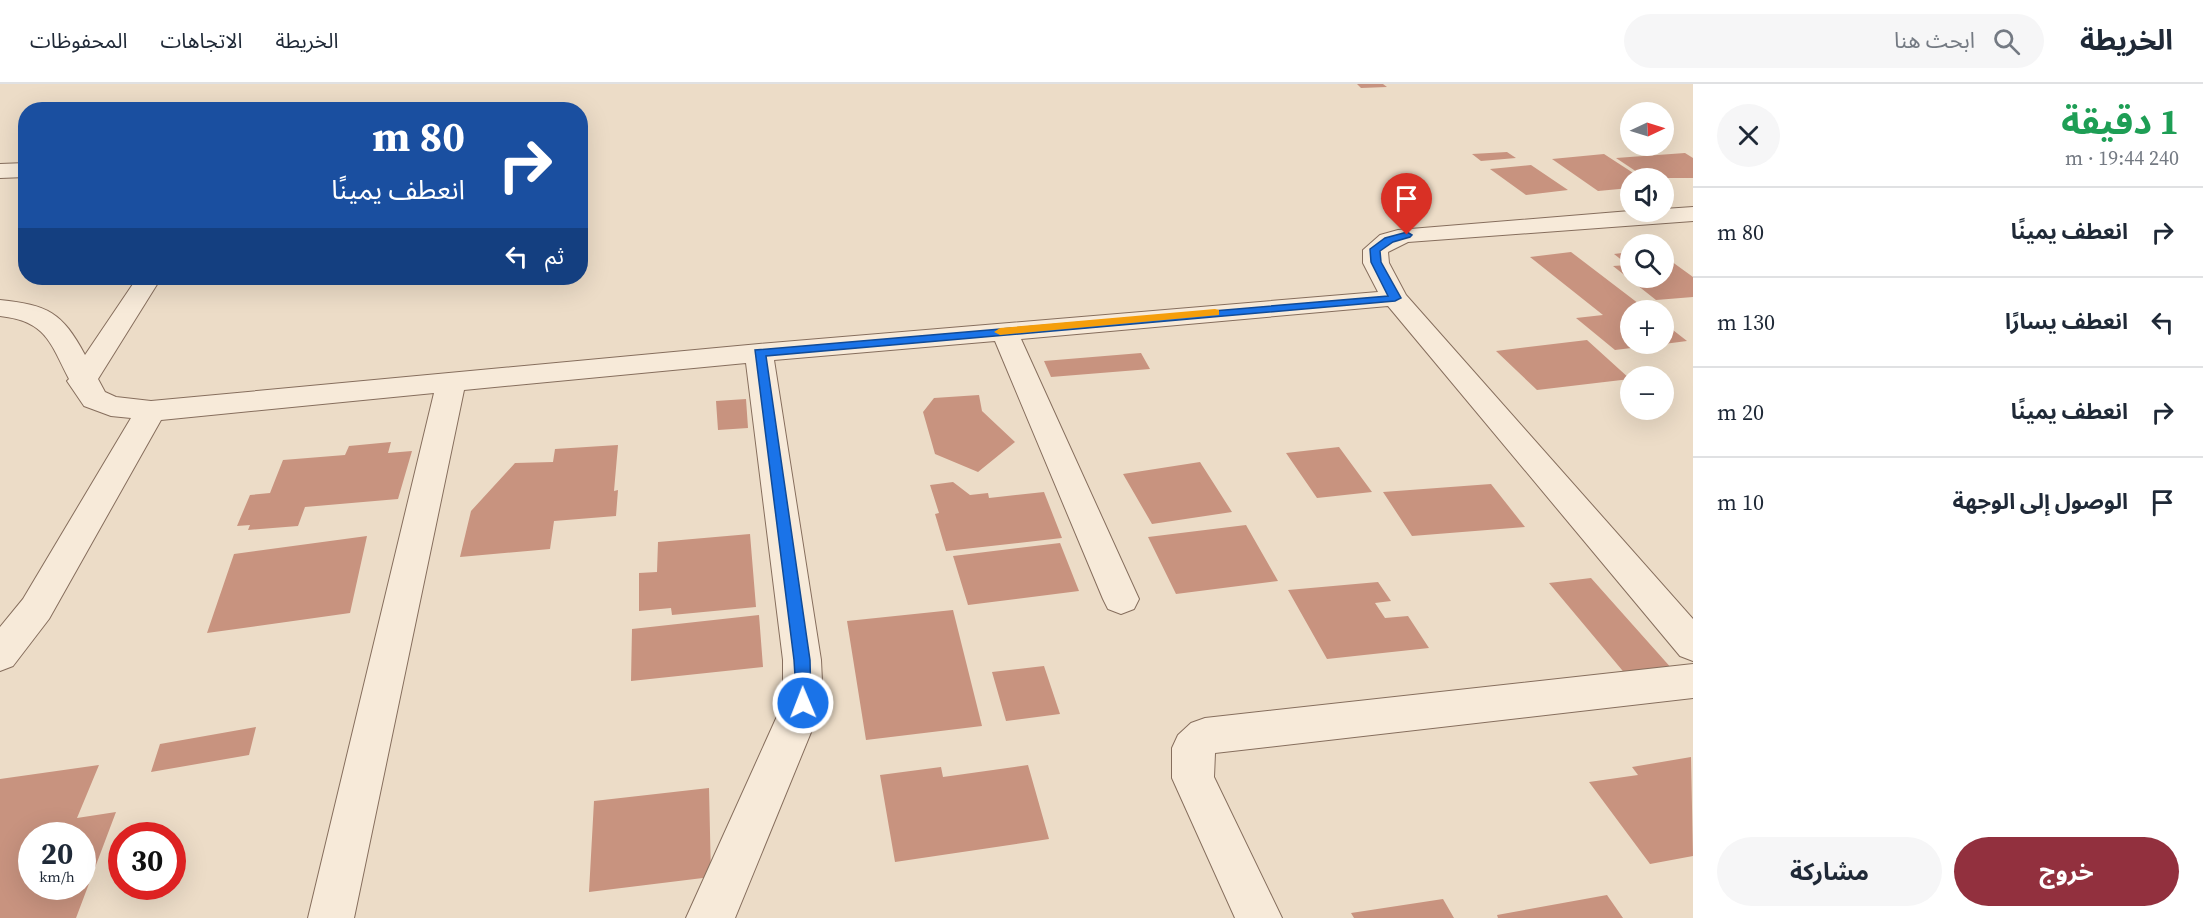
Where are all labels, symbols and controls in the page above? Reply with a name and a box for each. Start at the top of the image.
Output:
search box [1624,14,2044,68]
text: الخريطة [2080,21,2173,59]
text: ابحث هنا [1894,25,1975,55]
icon: search [1990,25,2023,58]
text: المحفوظات [30,26,127,55]
text: الاتجاهات [160,26,242,55]
text: الخريطة [275,26,338,55]
text: 1 دقيقة [2061,97,2179,146]
north arrow [1620,102,1674,156]
map controls [1620,102,1674,420]
button: close [1717,104,1780,167]
text: 80 m [372,107,465,165]
icon: right [486,126,564,204]
text: 240 m · 19:44 [2065,144,2179,172]
button: sound [1620,168,1674,222]
text: انعطف يمينًا [331,171,465,208]
pin [1381,173,1432,235]
icon: arrive [1390,182,1423,215]
text: انعطف يمينًا [2011,216,2128,246]
icon: right [2146,216,2179,249]
text: 80 m [1717,217,1764,247]
button: search [1620,234,1674,288]
icon: left [500,240,533,273]
text: ثم [545,241,564,271]
button: + [1620,300,1674,354]
text: انعطف يسارًا [2005,306,2128,336]
icon: left [2146,306,2179,339]
text: 130 m [1717,307,1775,337]
button: − [1620,366,1674,420]
text: انعطف يمينًا [2011,396,2128,426]
icon: right [2146,396,2179,429]
text: 20 m [1717,397,1764,427]
text: الوصول إلى الوجهة [1952,486,2128,516]
icon: arrive [2146,486,2179,519]
text: 10 m [1717,487,1764,517]
position arrow [771,671,835,735]
speed limit sign: 30 [108,822,186,900]
text: 20 [41,833,73,874]
button: مشاركة [1717,837,1942,906]
button: خروج [1954,837,2179,906]
text: km/h [39,866,75,887]

